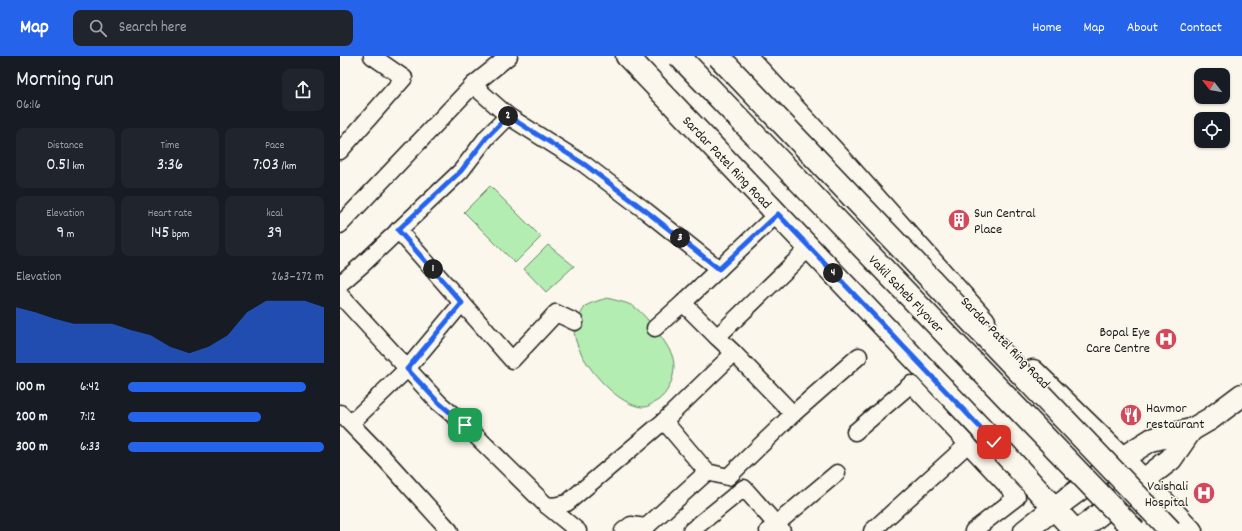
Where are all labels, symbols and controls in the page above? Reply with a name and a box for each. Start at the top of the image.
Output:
search box [73,10,353,46]
text: Map [20,15,49,42]
icon: search [87,17,109,39]
text: Search here [119,17,187,39]
text: Home [1032,18,1061,38]
text: Map [1083,18,1105,38]
text: About [1127,18,1158,38]
text: Contact [1180,18,1222,38]
text: Morning run [16,65,114,96]
north arrow [1194,68,1230,104]
map controls [1194,68,1230,148]
button: share [282,69,324,111]
text: 06:16 [16,96,41,115]
pin: 2 [498,106,518,126]
text: 2 [506,108,510,124]
street label: Sardar Patel Ring Road [677,112,775,214]
button: locate [1194,112,1230,148]
text: Distance [47,138,83,154]
text: Time [161,138,179,154]
text: Pace [265,138,284,154]
text: 0.51 [46,154,70,178]
text: 3:36 [157,154,183,178]
text: 7:03 [253,154,279,178]
text: km [70,159,84,175]
text: /km [279,159,297,175]
place label: Sun Central Place [974,204,1036,240]
text: Elevation [46,206,84,222]
text: Heart rate [148,206,192,222]
text: kcal [266,206,283,222]
building icon: Sun Central Place [946,207,972,233]
text: 9 [56,222,64,246]
text: 145 [151,222,169,246]
text: 39 [267,222,282,246]
text: m [64,227,74,243]
text: bpm [169,227,189,243]
pin: 3 [670,228,690,248]
text: 3 [678,230,682,246]
street label: Vakil Saheb Flyover [863,251,948,339]
pin: 1 [423,259,443,279]
text: 1 [432,261,434,277]
pin: 4 [823,263,843,283]
text: 4 [831,265,835,281]
text: Elevation [16,268,61,287]
text: 263–272 m [271,268,324,287]
street label: Sardar Patel Ring Road [955,293,1054,394]
place label: Bopal Eye Care Centre [1086,323,1150,359]
hospital icon: Bopal Eye Care Centre [1153,326,1179,352]
text: 100 m [16,378,45,397]
text: 6:42 [80,378,100,397]
place label: Havmor restaurant [1146,399,1204,435]
restaurant icon: Havmor restaurant [1118,402,1144,428]
text: 200 m [16,408,48,427]
text: 7:12 [80,408,96,427]
pin [448,408,482,442]
icon: arrive [454,414,476,436]
pin [977,425,1011,459]
icon: check [983,431,1005,453]
text: 300 m [16,438,48,457]
text: 6:33 [80,438,100,457]
place label: Vaishali Hospital [1145,477,1189,513]
hospital icon: Vaishali Hospital [1191,480,1217,506]

